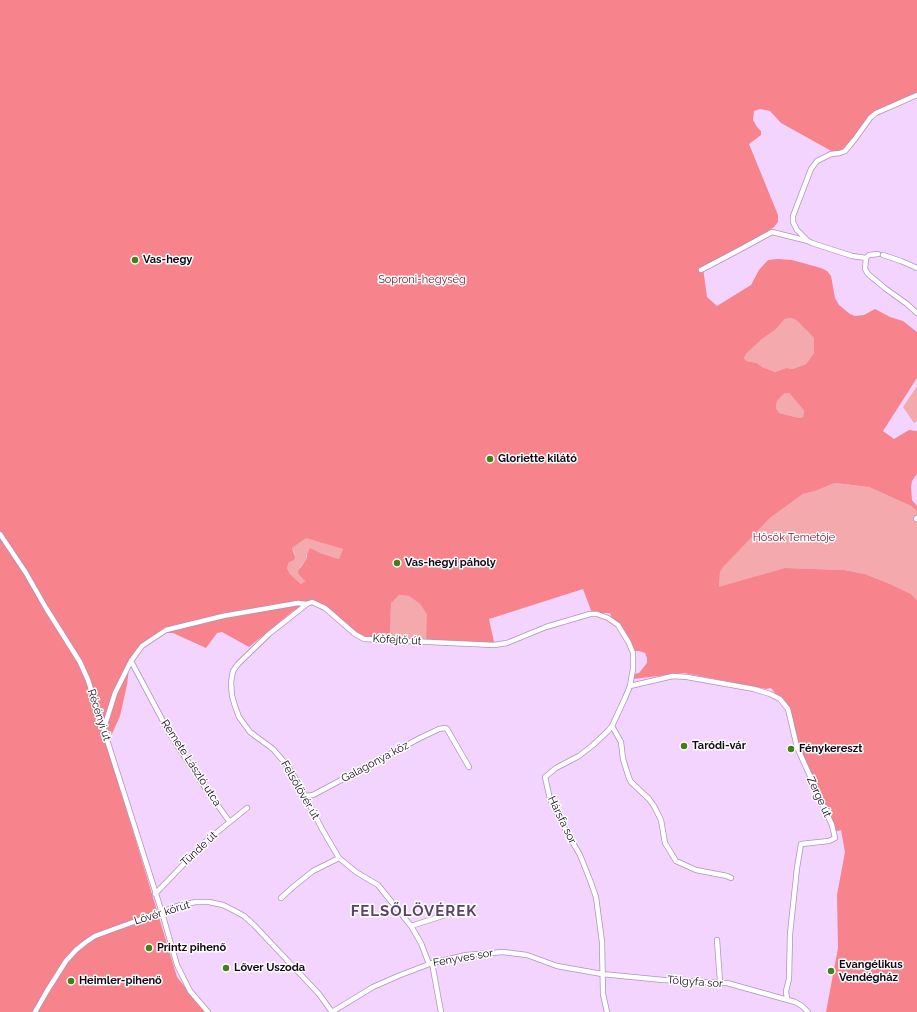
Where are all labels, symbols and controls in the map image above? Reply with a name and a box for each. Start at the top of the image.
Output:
place label: Vas-hegy [143,253,192,267]
marker: Vas-hegy [130,255,140,265]
park label: Soproni-hegység [378,273,466,287]
place label: Gloriette kilátó [498,452,577,466]
marker: Gloriette kilátó [485,454,495,464]
park label: Hősök Temetője [753,531,835,545]
place label: Vas-hegyi páholy [405,556,496,570]
marker: Vas-hegyi páholy [392,558,402,568]
street label: Kőfejtő út [372,632,422,648]
street label: Récényi út [84,687,114,743]
street label: Remete László utca [158,717,224,809]
street label: Galagonya köz [339,739,411,785]
place label: Taródi-vár [692,739,746,753]
marker: Taródi-vár [679,741,689,751]
place label: Fénykereszt [799,742,862,756]
marker: Fénykereszt [786,744,796,754]
street label: Felsőlövér út [278,758,322,822]
street label: Zerge út [804,775,834,819]
street label: Hársfa sor [545,794,579,846]
street label: Tünde út [178,829,220,869]
street label: Lővér körút [133,898,191,928]
district label: FELSŐLÖVÉREK [351,902,477,920]
place label: Printz pihenő [157,941,226,955]
marker: Printz pihenő [144,943,154,953]
street label: Fenyves sor [432,946,494,970]
place label: Evangélikus Vendégház [839,958,903,984]
place label: Lőver Uszoda [234,961,305,975]
marker: Lőver Uszoda [221,963,231,973]
marker: Evangélikus Vendégház [826,966,836,976]
street label: Tölgyfa sor [667,973,723,991]
place label: Heimler-pihenő [79,974,162,988]
marker: Heimler-pihenő [66,976,76,986]

